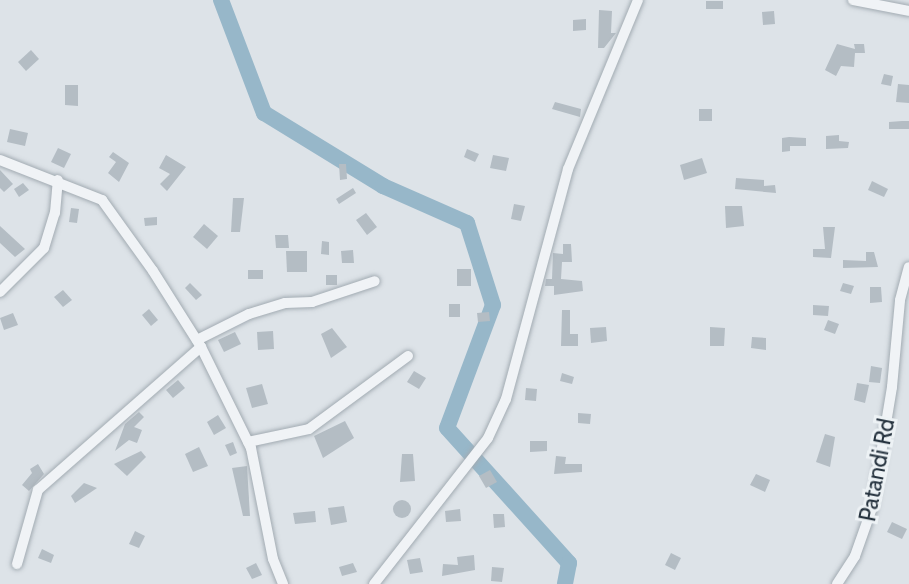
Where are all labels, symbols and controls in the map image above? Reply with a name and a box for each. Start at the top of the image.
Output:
street label: Patandi Rd [854,416,900,524]

